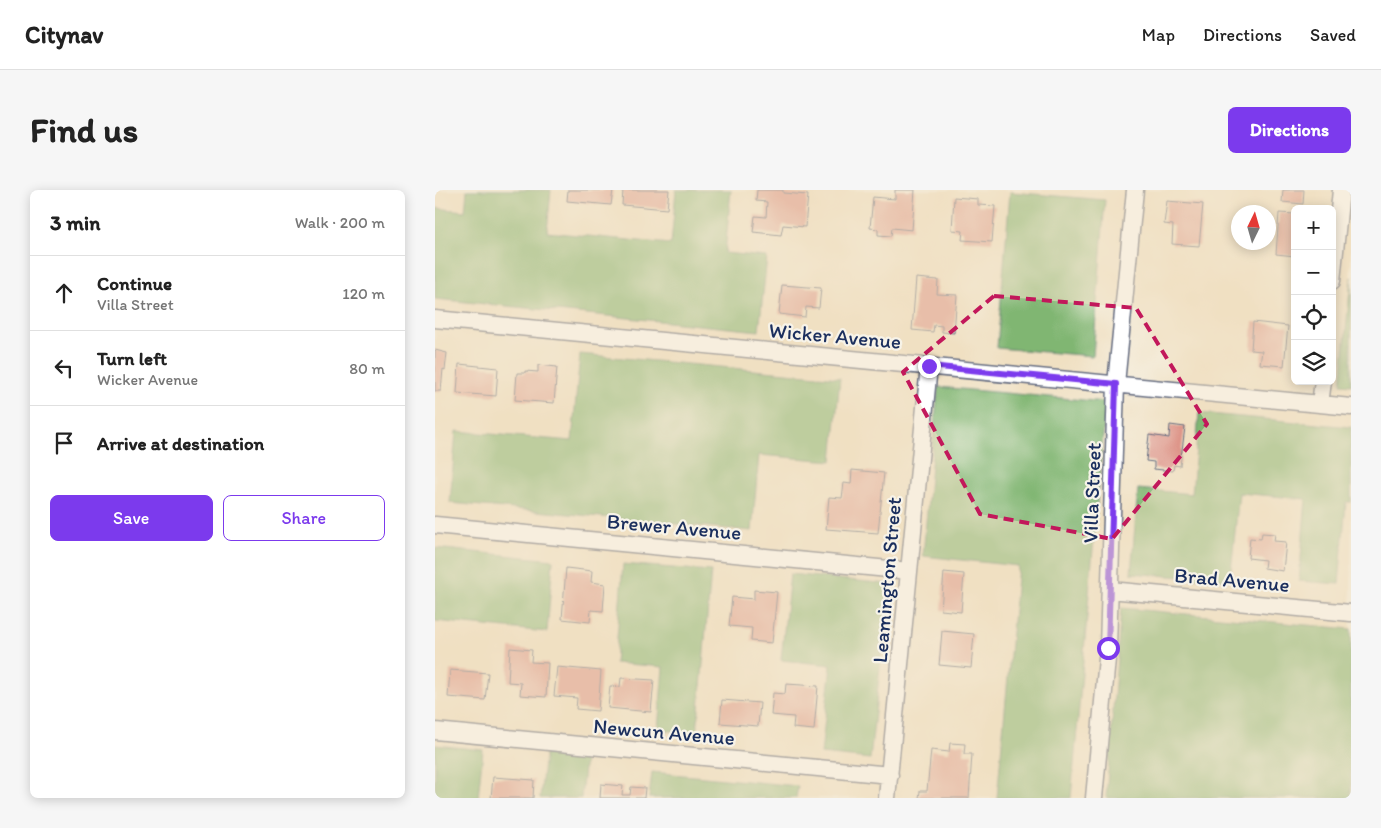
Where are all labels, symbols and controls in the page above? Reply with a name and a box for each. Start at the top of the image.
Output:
text: Citynav [25,20,103,49]
text: Map [1142,24,1175,46]
text: Directions [1203,24,1282,46]
text: Saved [1310,24,1356,46]
button: Directions [1228,107,1351,153]
text: Find us [30,109,138,151]
north arrow [1231,205,1276,250]
map controls [1291,205,1336,385]
button: + [1291,205,1336,250]
text: 3 min [50,210,100,235]
text: Walk · 200 m [295,213,385,232]
button: − [1291,250,1336,295]
text: Continue [97,272,172,295]
icon: ahead [50,279,78,307]
text: 120 m [342,284,385,303]
text: Villa Street [97,295,174,314]
button: locate [1291,295,1336,340]
street label: Wicker Avenue [768,317,902,354]
button: layers [1291,340,1336,385]
text: Turn left [97,347,167,370]
icon: left [50,354,78,382]
route end [918,355,941,378]
text: 80 m [349,359,385,378]
text: Wicker Avenue [97,370,198,389]
icon: arrive [50,429,78,457]
text: Arrive at destination [97,432,264,455]
street label: Villa Street [1077,442,1106,544]
button: Save [50,495,213,541]
button: Share [223,495,385,541]
street label: Leamington Street [867,496,906,664]
street label: Brewer Avenue [606,508,742,545]
street label: Brad Avenue [1173,562,1291,597]
route start [1097,637,1120,660]
street label: Newcun Avenue [592,713,736,750]

